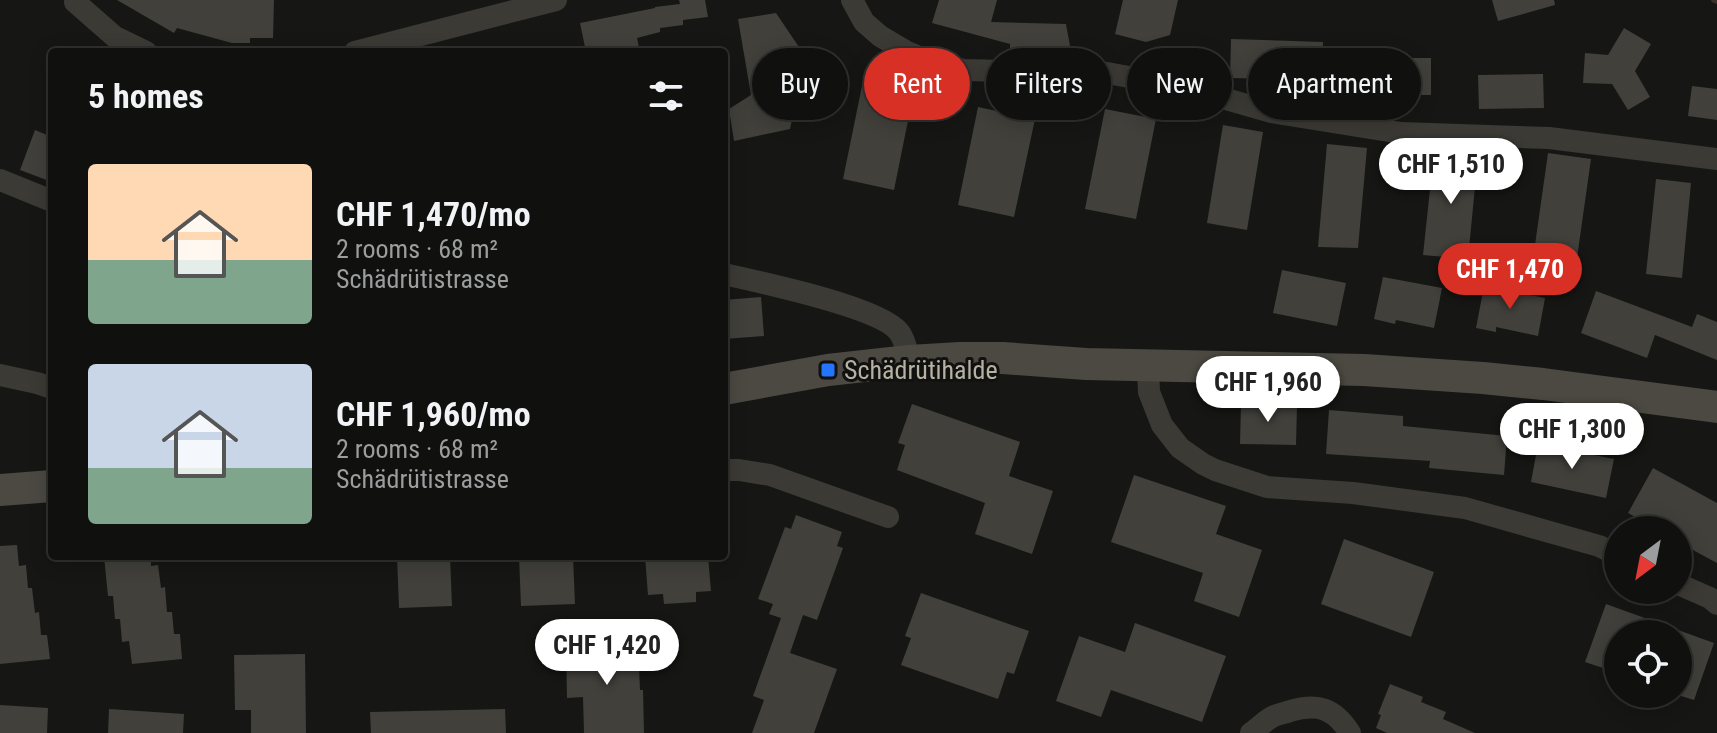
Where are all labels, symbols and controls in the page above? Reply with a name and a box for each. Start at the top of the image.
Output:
chip: Buy [752,48,848,120]
chip: Rent [864,48,970,120]
chip: Filters [986,48,1111,120]
chip: New [1127,48,1232,120]
chip: Apartment [1248,48,1421,120]
icon: filters [644,74,688,118]
text: 5 homes [88,76,204,116]
pin: CHF 1,510 [1359,138,1543,206]
text: CHF 1,510 [1397,149,1505,179]
text: CHF 1,470/mo [336,194,531,234]
icon: home [152,196,248,292]
text: 2 rooms · 68 m² [336,234,498,264]
pin: CHF 1,470 [1418,243,1602,311]
text: CHF 1,470 [1456,254,1564,284]
text: Schädrütistrasse [336,264,509,294]
place label: Schädrütihalde [844,355,998,385]
pin: CHF 1,960 [1176,356,1360,424]
marker: Schädrütihalde [819,361,837,379]
text: CHF 1,960 [1214,367,1322,397]
text: CHF 1,960/mo [336,394,531,434]
icon: home [152,396,248,492]
pin: CHF 1,300 [1480,403,1664,471]
text: CHF 1,300 [1518,414,1626,444]
text: 2 rooms · 68 m² [336,434,498,464]
text: Schädrütistrasse [336,464,509,494]
north arrow [1604,516,1692,604]
map controls [1604,516,1692,708]
pin: CHF 1,420 [515,619,699,687]
button: locate [1604,620,1692,708]
text: CHF 1,420 [553,630,661,660]

